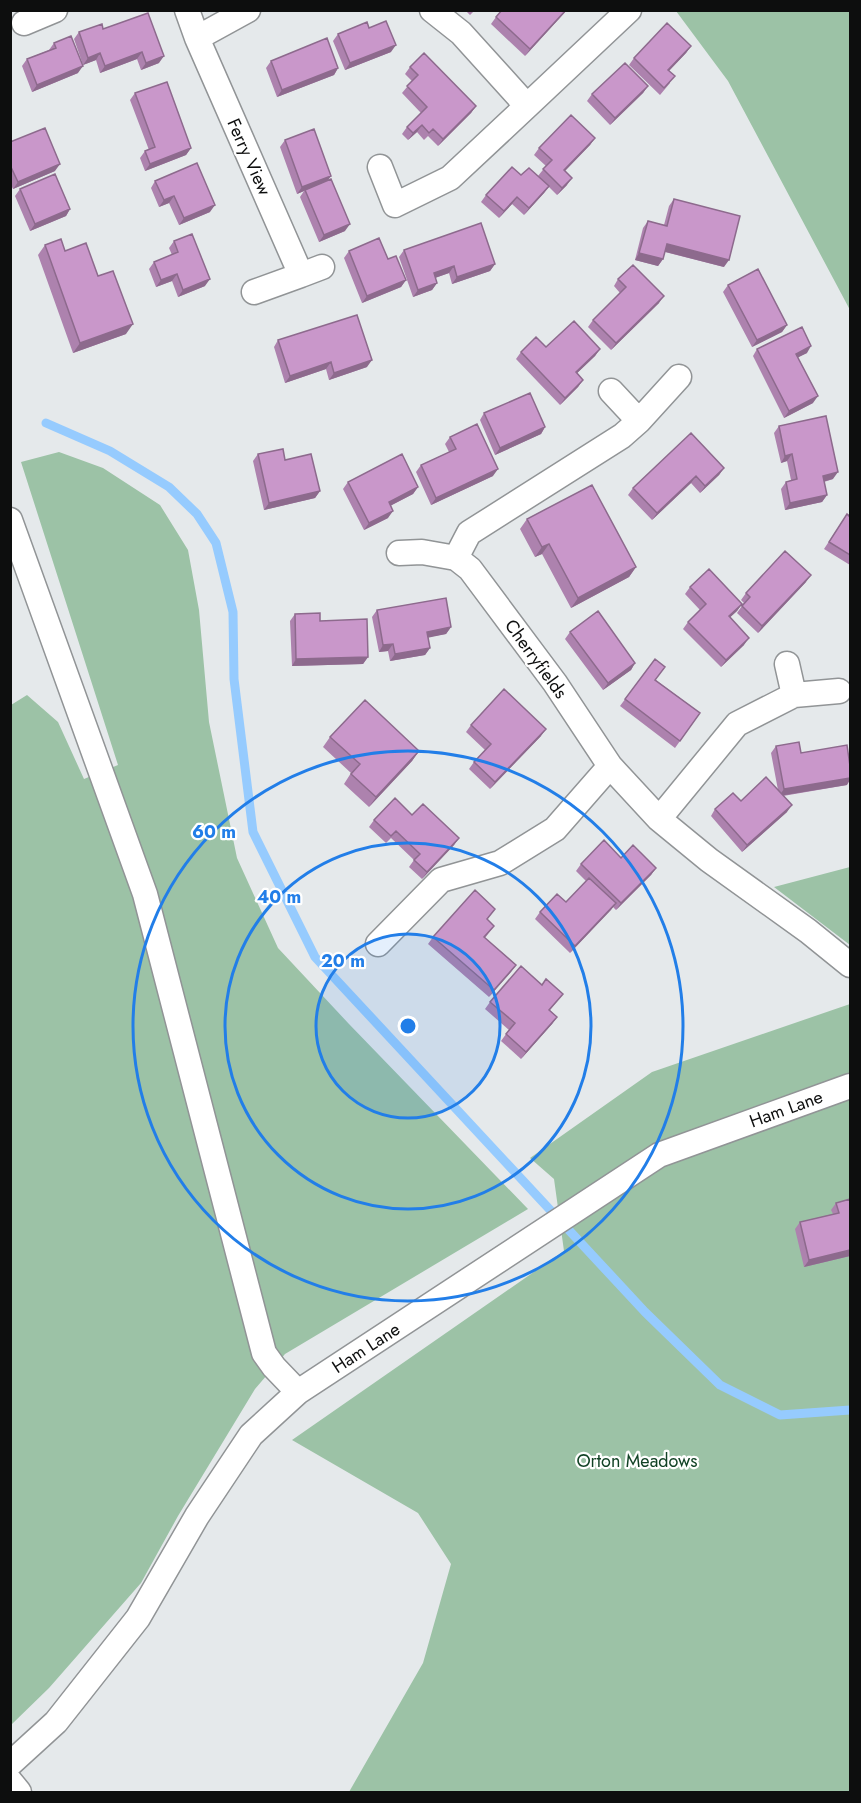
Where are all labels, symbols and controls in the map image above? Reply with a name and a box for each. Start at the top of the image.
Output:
street label: Ferry View [220,114,278,200]
street label: Cherryfields [498,614,574,704]
text: 60 m [192,819,236,845]
text: 40 m [257,884,301,910]
text: 20 m [321,948,365,974]
centre of rings [398,1016,418,1036]
street label: Ham Lane [746,1084,826,1134]
street label: Ham Lane [327,1316,405,1380]
park label: Orton Meadows [576,1448,698,1474]

